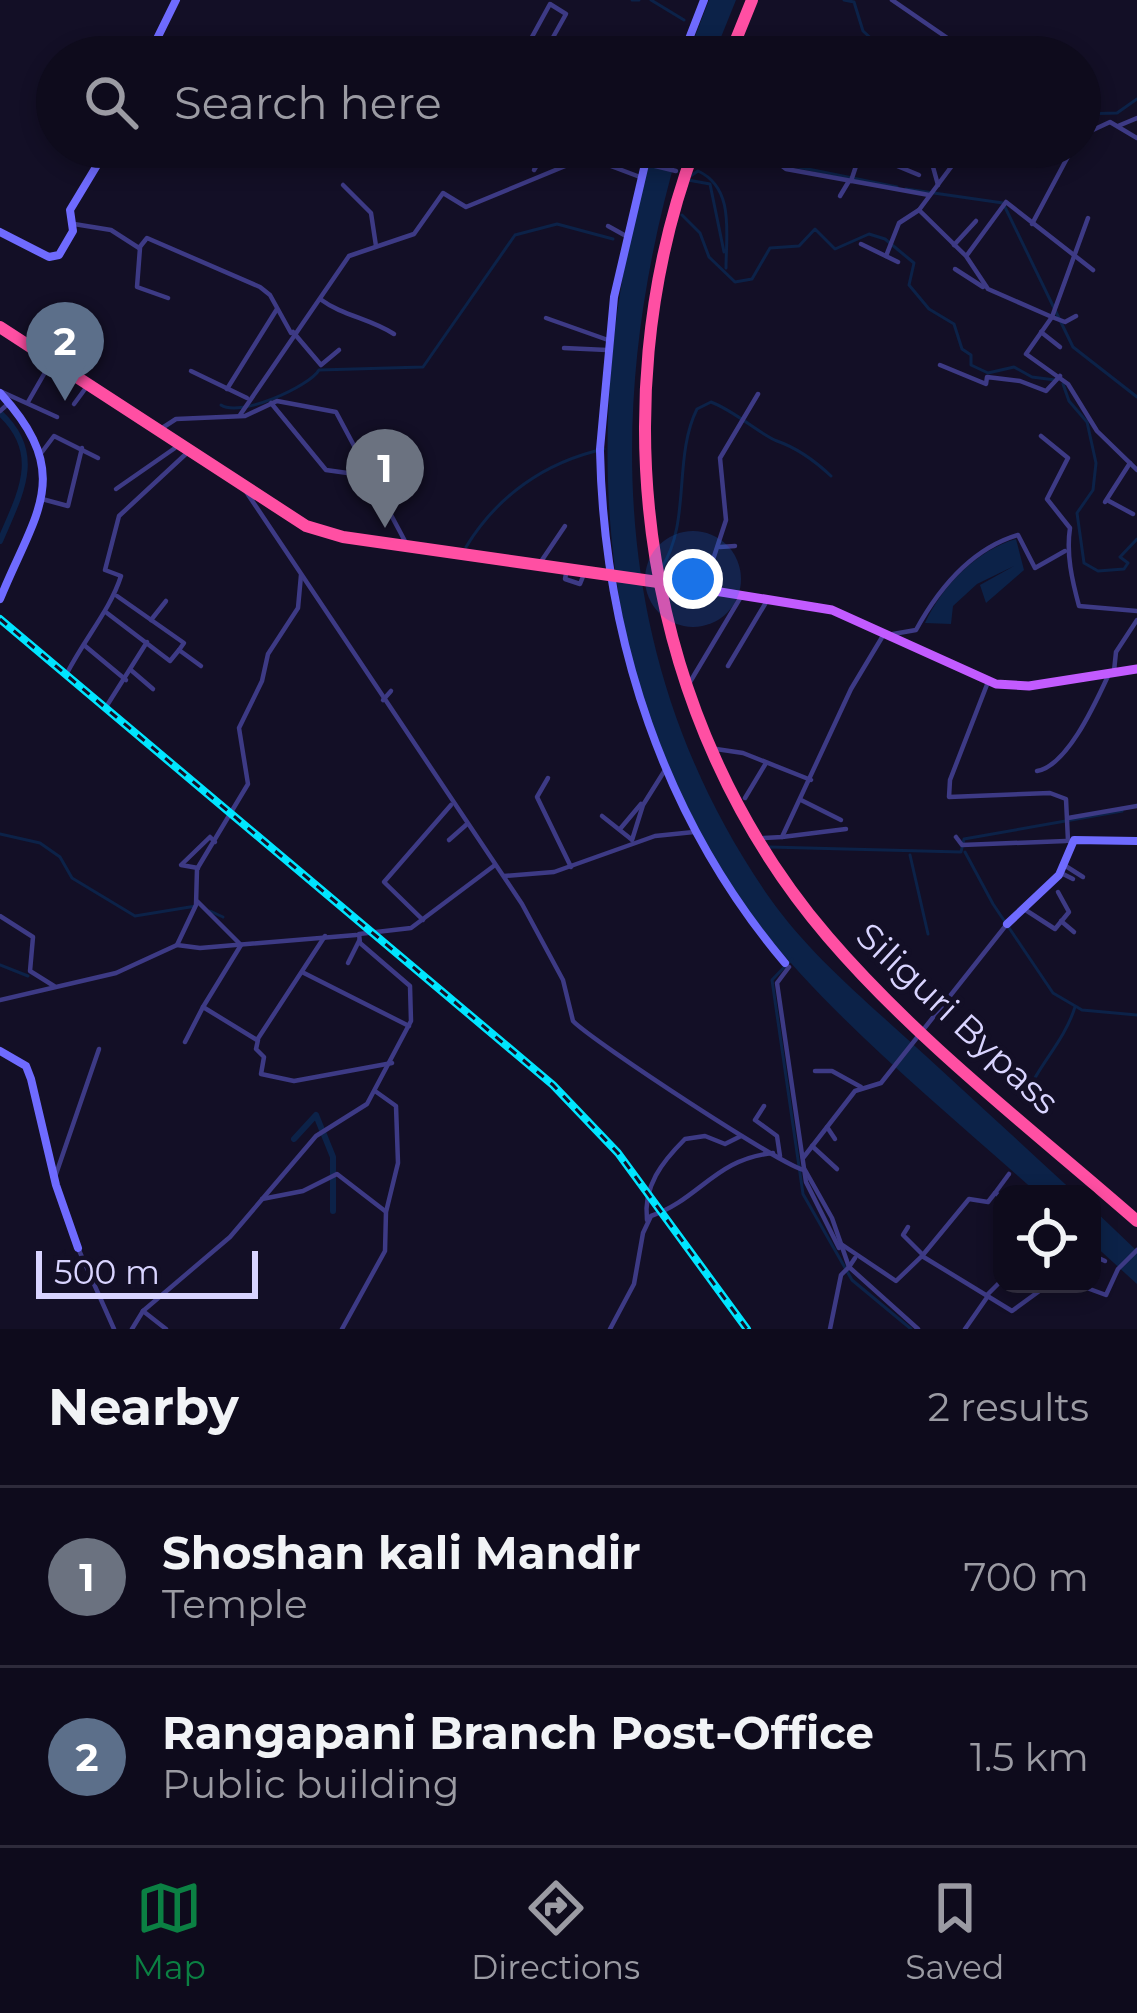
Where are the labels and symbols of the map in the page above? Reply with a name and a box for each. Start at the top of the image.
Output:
pin: 2 [26,302,104,401]
pin: 1 [346,429,424,528]
your location [663,549,723,609]
street label: Siliguri Bypass [848,913,1068,1123]
scale bar [36,1245,258,1298]

